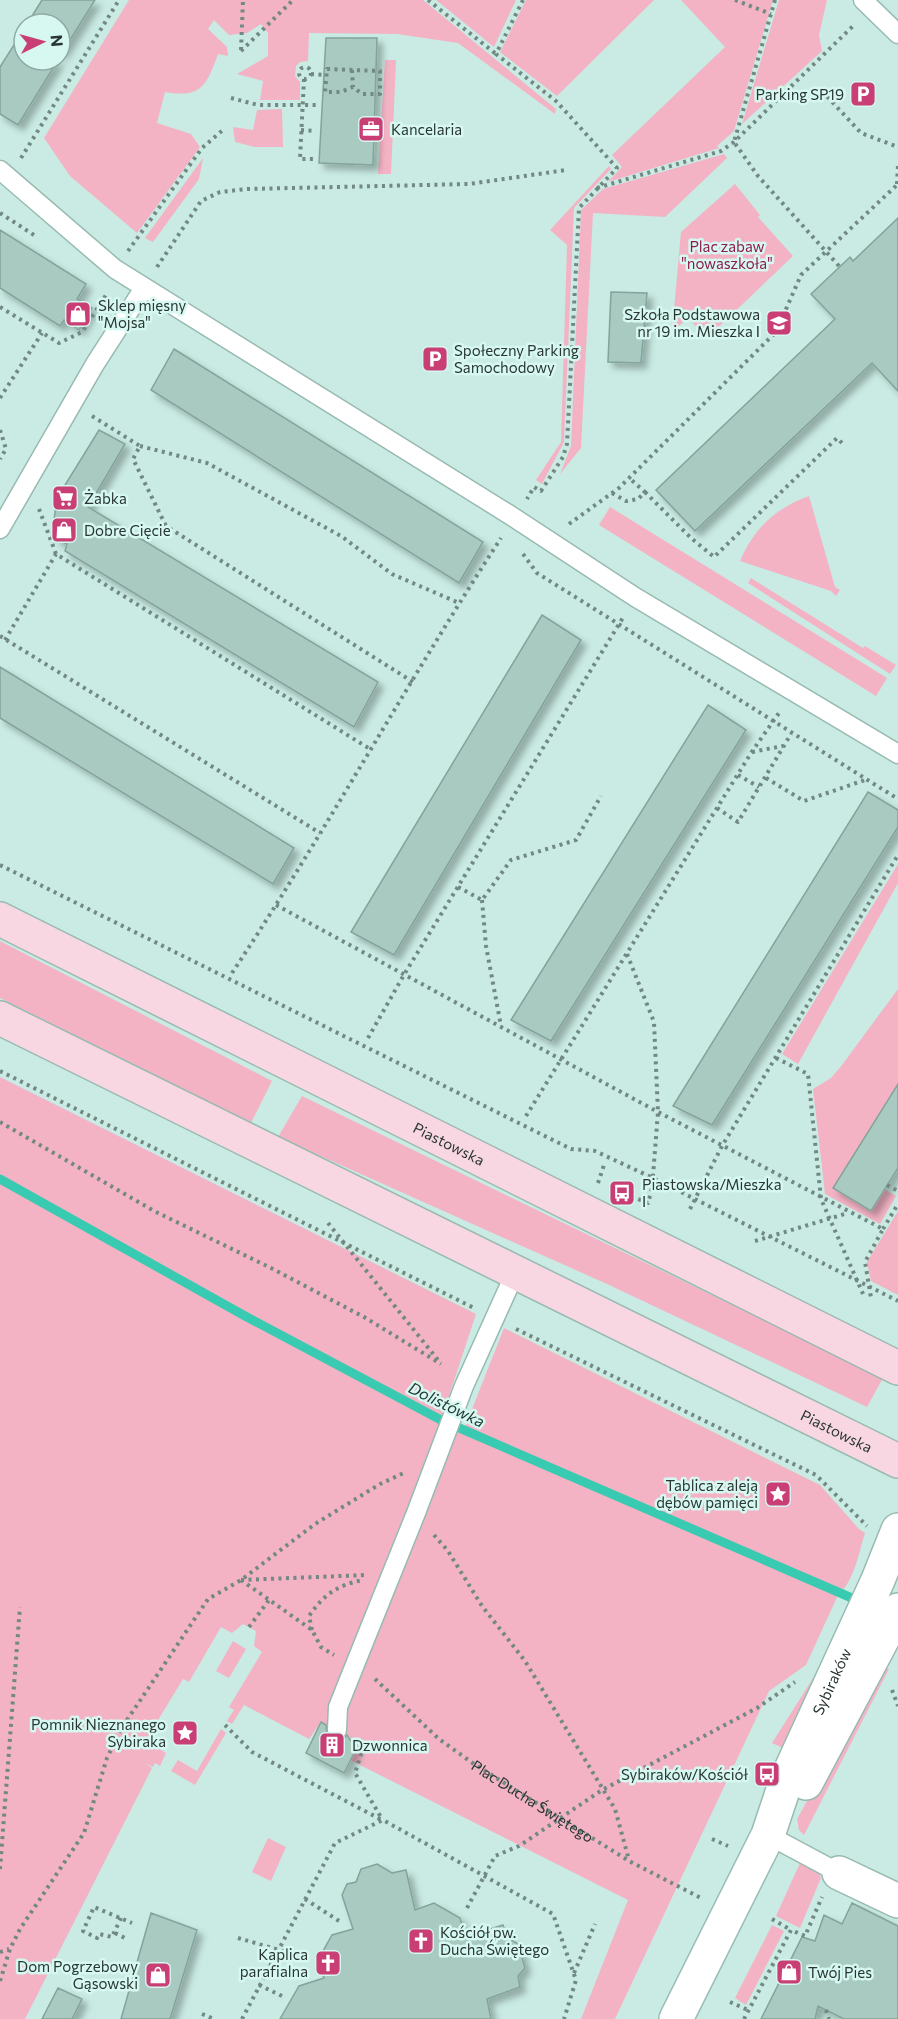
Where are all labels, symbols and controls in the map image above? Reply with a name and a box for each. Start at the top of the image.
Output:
north arrow [12,12,72,72]
text: N [47,34,67,47]
parking icon: Parking SP19 [848,79,878,109]
place label: Parking SP19 [755,85,844,103]
office icon: Kancelaria [356,114,386,144]
place label: Kancelaria [391,120,462,138]
park label: Plac zabaw "nowaszkoła" [681,237,773,272]
place label: Sklep mięsny "Mojsa" [98,296,186,331]
shop icon: Sklep mięsny "Mojsa" [63,299,93,329]
place label: Szkoła Podstawowa nr 19 im. Mieszka I [624,305,760,340]
school or university icon: Szkoła Podstawowa nr 19 im. Mieszka I [764,308,794,338]
place label: Społeczny Parking Samochodowy [454,341,579,376]
parking icon: Społeczny Parking Samochodowy [420,344,450,374]
supermarket icon: Żabka [50,483,80,513]
place label: Żabka [84,489,127,507]
shop icon: Dobre Cięcie [49,515,79,545]
place label: Dobre Cięcie [84,521,171,539]
street label: Piastowska [410,1118,488,1169]
place label: Piastowska/Mieszka I [642,1175,782,1210]
bus stop icon: Piastowska/Mieszka I [607,1178,637,1208]
water label: Dolistówka [406,1377,488,1431]
street label: Piastowska [798,1406,875,1456]
place label: Tablica z aleją dębów pamięci [656,1476,758,1511]
place icon: Tablica z aleją dębów pamięci [763,1479,793,1509]
street label: Sybiraków [808,1645,854,1718]
place label: Pomnik Nieznanego Sybiraka [31,1715,166,1750]
place icon: Pomnik Nieznanego Sybiraka [170,1718,200,1748]
building icon: Dzwonnica [317,1730,347,1760]
place label: Dzwonnica [352,1736,428,1754]
street label: Plac Ducha Świętego [468,1756,597,1846]
bus stop icon: Sybiraków/Kościół [752,1759,782,1789]
place label: Sybiraków/Kościół [621,1765,748,1783]
place label: Kościół pw. Ducha Świętego [440,1923,549,1958]
church icon: Kościół pw. Ducha Świętego [406,1926,436,1956]
place label: Kaplica parafialna [240,1945,308,1980]
church icon: Kaplica parafialna [313,1948,343,1978]
place label: Dom Pogrzebowy Gąsowski [17,1957,138,1992]
shop icon: Twój Pies [774,1957,804,1987]
shop icon: Dom Pogrzebowy Gąsowski [143,1960,173,1990]
place label: Twój Pies [808,1963,872,1981]

